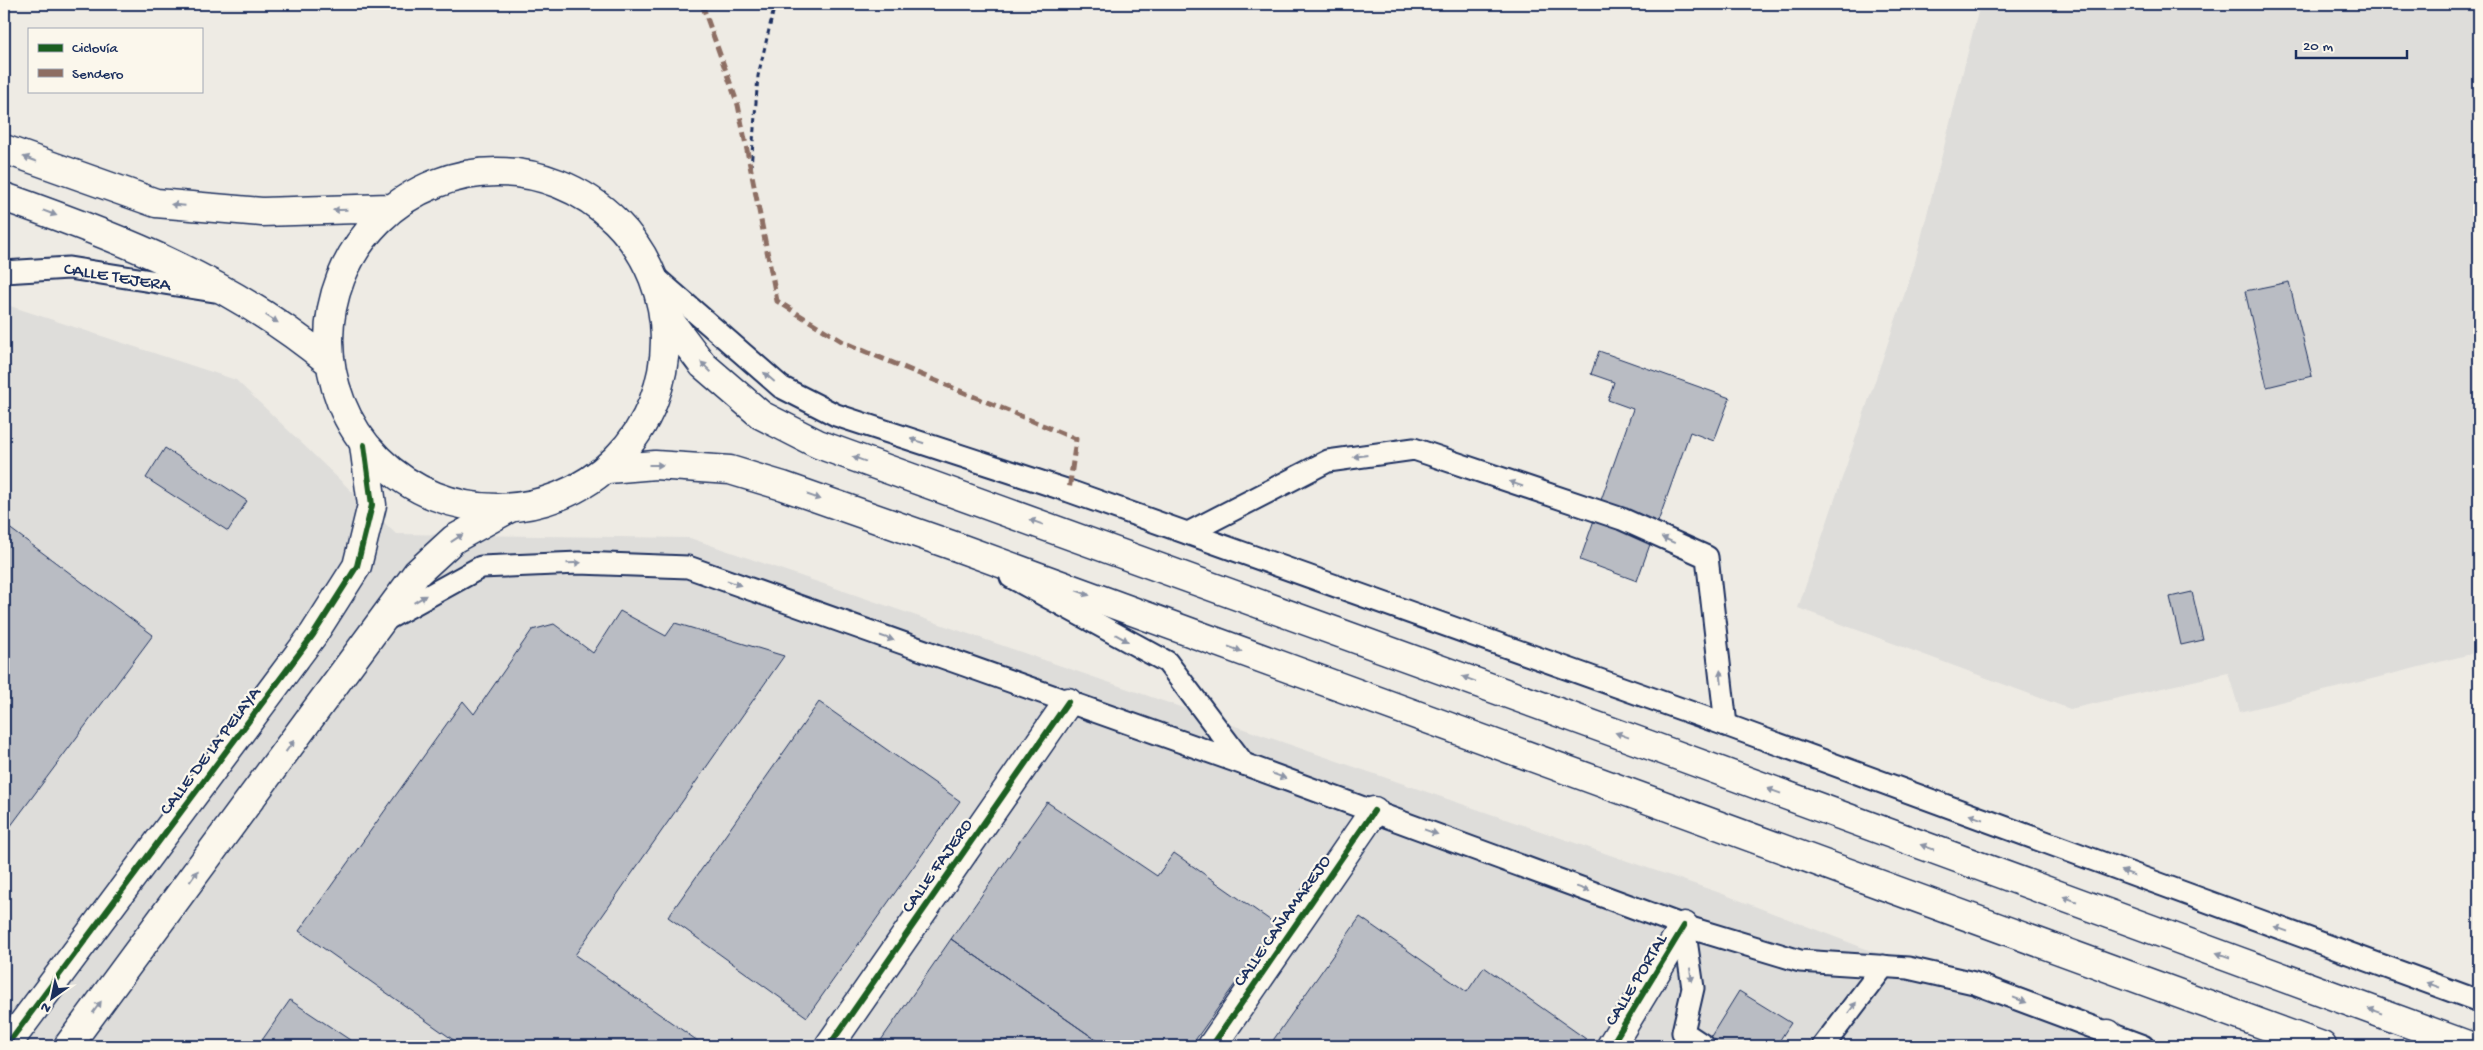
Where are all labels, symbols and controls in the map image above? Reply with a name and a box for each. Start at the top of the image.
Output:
legend [28,28,202,92]
scale bar [2296,28,2407,60]
text: 20 m [2303,38,2333,56]
text: Ciclovía [72,40,118,58]
text: Sendero [72,66,124,84]
one-way arrow [22,155,37,163]
one-way arrow [170,201,186,209]
one-way arrow [332,206,348,214]
one-way arrow [43,210,57,218]
street label: CALLE TEJERA [63,260,173,297]
one-way arrow [265,314,278,324]
one-way arrow [701,361,713,373]
one-way arrow [764,371,776,383]
one-way arrow [909,437,924,445]
one-way arrow [1352,453,1368,461]
one-way arrow [851,455,866,462]
one-way arrow [649,461,665,469]
one-way arrow [1509,480,1524,487]
one-way arrow [807,494,822,501]
one-way arrow [1028,518,1043,526]
one-way arrow [450,533,464,543]
one-way arrow [1661,536,1675,544]
one-way arrow [566,559,582,567]
one-way arrow [726,580,741,587]
one-way arrow [1075,590,1090,597]
one-way arrow [413,595,426,604]
one-way arrow [880,634,895,642]
one-way arrow [1115,634,1129,642]
one-way arrow [1228,645,1243,653]
one-way arrow [1717,668,1725,684]
one-way arrow [1461,675,1476,683]
street label: CALLE DE LA PELAYA [156,682,267,820]
one-way arrow [1614,731,1629,738]
one-way arrow [285,740,296,753]
one-way arrow [1271,773,1286,780]
one-way arrow [1767,786,1781,794]
one-way arrow [1968,813,1983,821]
street label: CALLE FAJERO [898,815,978,917]
one-way arrow [1424,828,1439,836]
one-way arrow [1919,843,1934,851]
street label: CALLE CAÑAMAREJO [1230,851,1336,991]
one-way arrow [189,869,199,883]
one-way arrow [2121,869,2136,876]
one-way arrow [1576,886,1591,893]
one-way arrow [2062,895,2077,903]
one-way arrow [2273,925,2288,933]
street label: CALLE PORTAL [1602,929,1673,1030]
one-way arrow [2215,951,2230,959]
one-way arrow [1688,967,1696,983]
north arrow [28,972,78,1022]
one-way arrow [2426,981,2441,988]
text: N [38,997,55,1016]
one-way arrow [2012,997,2027,1004]
one-way arrow [92,1001,103,1014]
one-way arrow [1847,1001,1857,1014]
one-way arrow [2367,1007,2382,1015]

